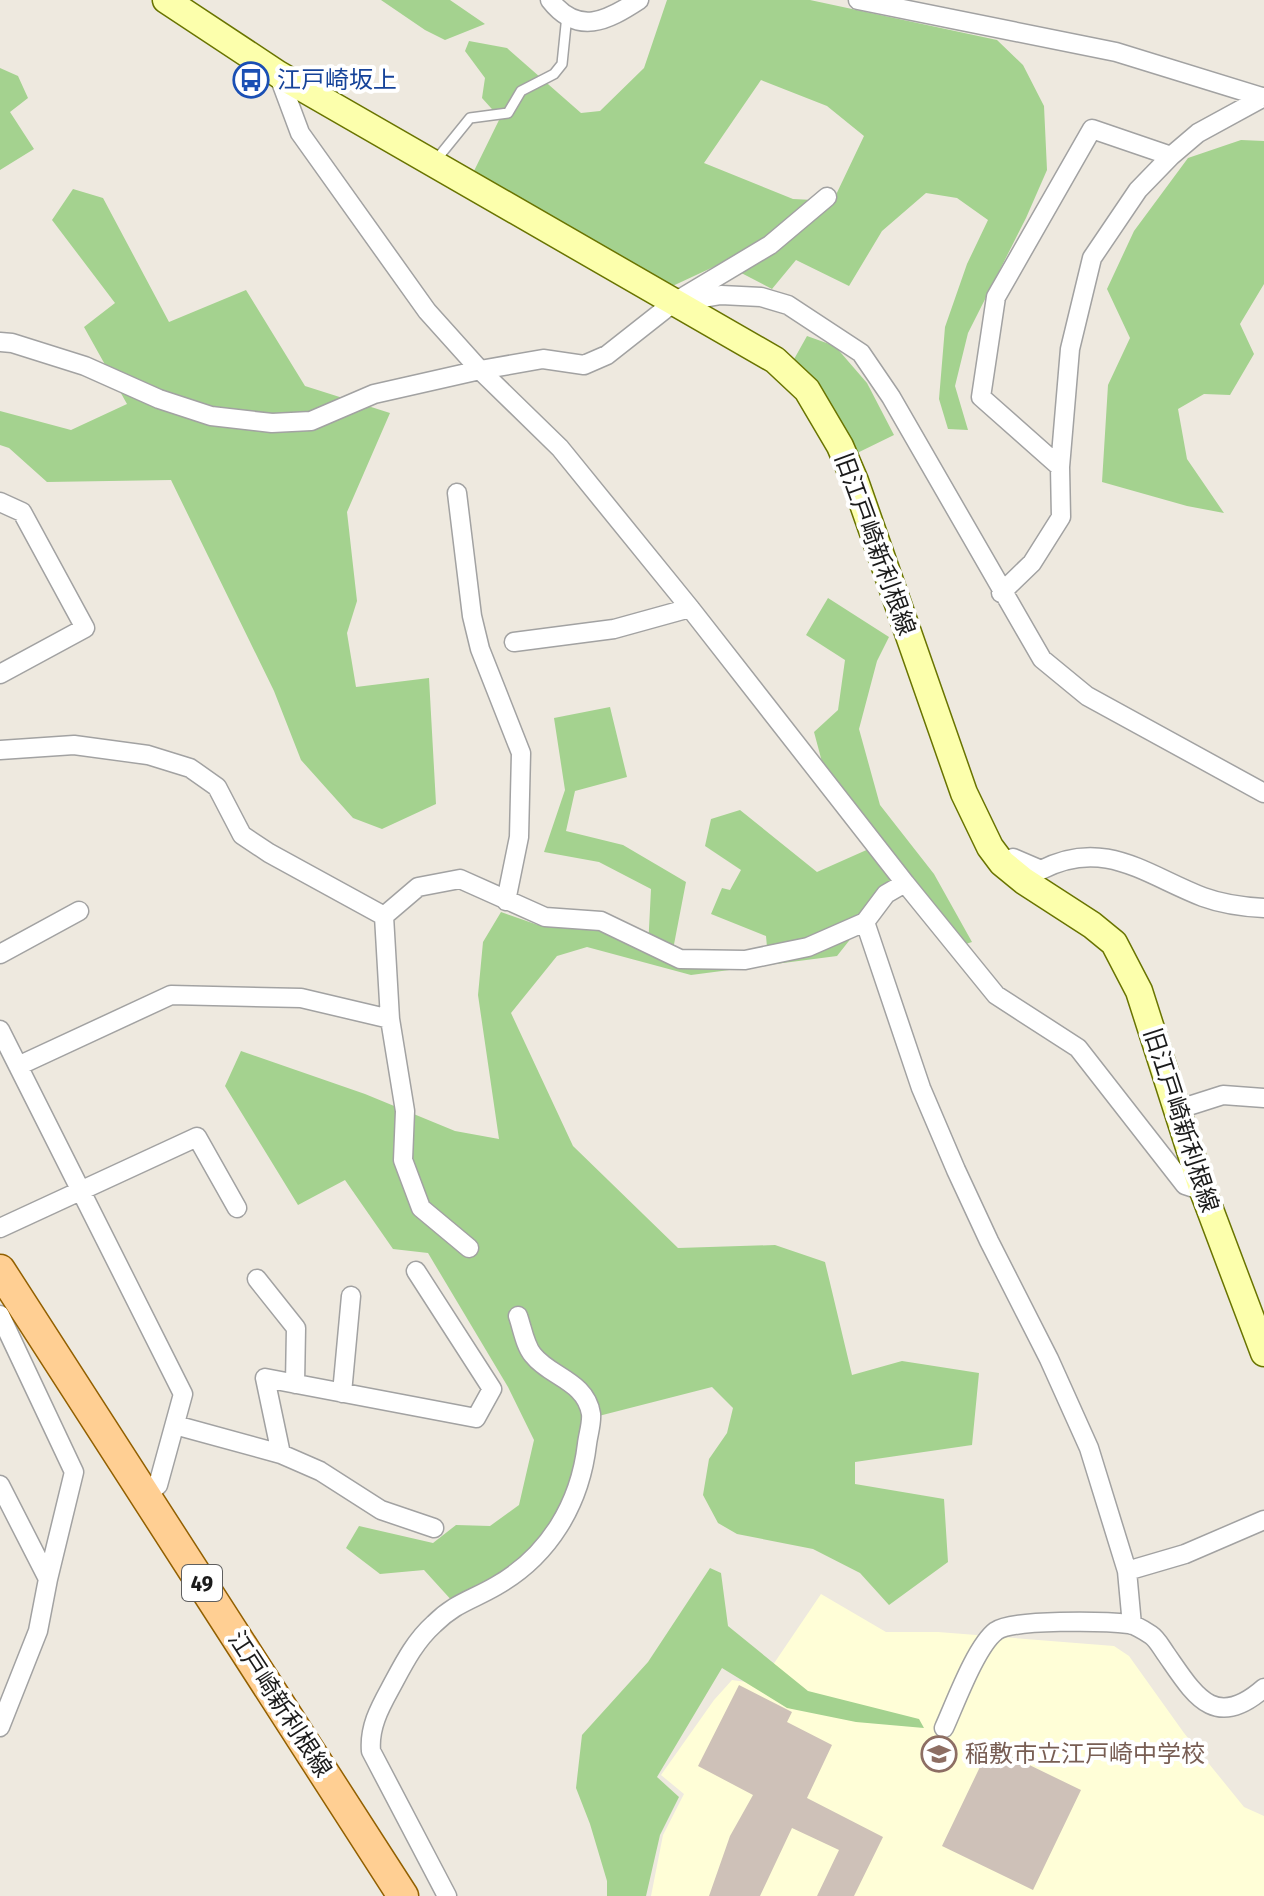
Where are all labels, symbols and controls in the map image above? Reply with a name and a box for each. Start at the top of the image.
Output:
bus stop icon: 江戸崎坂上 [232,61,270,99]
place label: 江戸崎坂上 [277,66,397,94]
street label: 旧江戸崎新利根線 [829,449,921,639]
street label: 旧江戸崎新利根線 [1138,1024,1224,1216]
road number: 49 [182,1565,222,1601]
street label: 江戸崎新利根線 [223,1626,337,1782]
school or university icon: 稲敷市立江戸崎中学校 [920,1735,958,1773]
place label: 稲敷市立江戸崎中学校 [965,1740,1205,1768]

